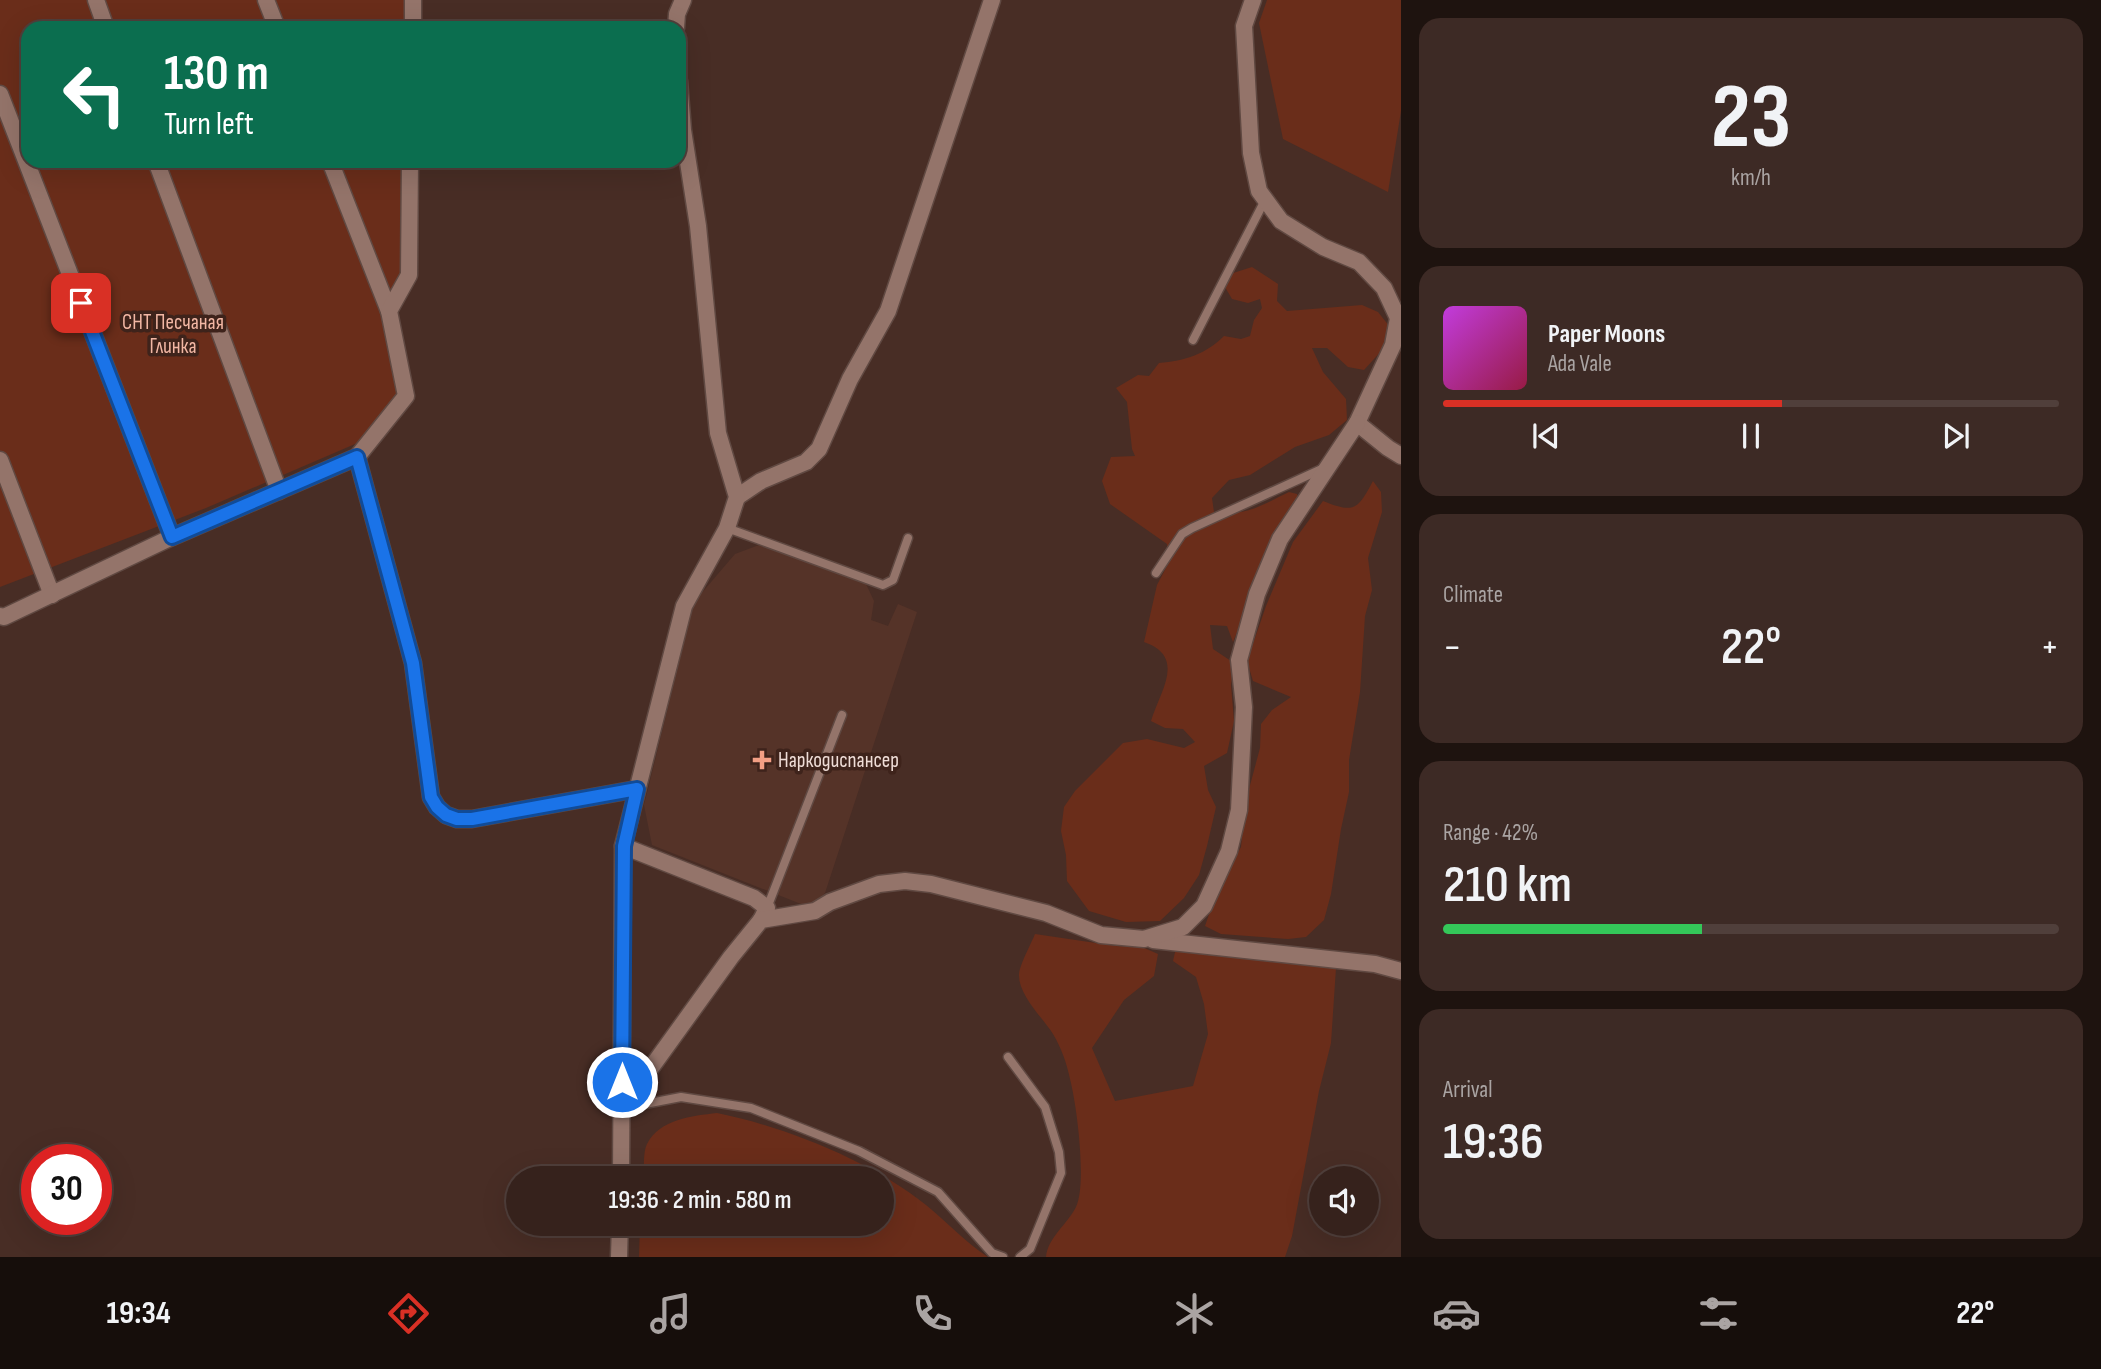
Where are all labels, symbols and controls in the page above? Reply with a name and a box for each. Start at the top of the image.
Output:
text: 130 m [164,45,269,104]
icon: left [49,49,140,140]
text: 23 [1711,64,1791,173]
text: Turn left [164,105,254,144]
text: km/h [1731,164,1771,192]
pin [51,273,111,333]
icon: arrive [62,284,100,322]
park label: СНТ Песчаная Глинка [122,310,224,359]
text: Paper Moons [1548,319,1665,350]
text: Ada Vale [1548,350,1612,378]
icon: previous [1527,417,1565,455]
icon: pause [1732,417,1770,455]
icon: next [1937,417,1975,455]
text: Climate [1443,581,1503,609]
text: 22° [1721,616,1781,679]
text: − [1443,625,1462,670]
text: + [2040,625,2059,670]
place label: Наркодиспансер [778,748,899,773]
marker: Наркодиспансер [752,750,772,770]
text: Range · 42% [1443,819,1538,847]
text: 210 km [1443,854,1572,917]
position arrow [585,1045,659,1119]
text: Arrival [1443,1076,1492,1104]
text: 19:36 [1443,1111,1544,1174]
speed limit sign: 30 [21,1144,112,1235]
map controls [1309,1166,1379,1236]
button: sound [1309,1166,1379,1236]
text: 19:36 · 2 min · 580 m [609,1185,791,1216]
icon: directions [384,1289,433,1338]
icon: music [646,1289,695,1338]
icon: phone [908,1289,957,1338]
icon: climate [1170,1289,1219,1338]
icon: car [1432,1289,1481,1338]
icon: filters [1694,1289,1743,1338]
text: 19:34 [107,1294,171,1333]
text: 22° [1956,1294,1994,1333]

